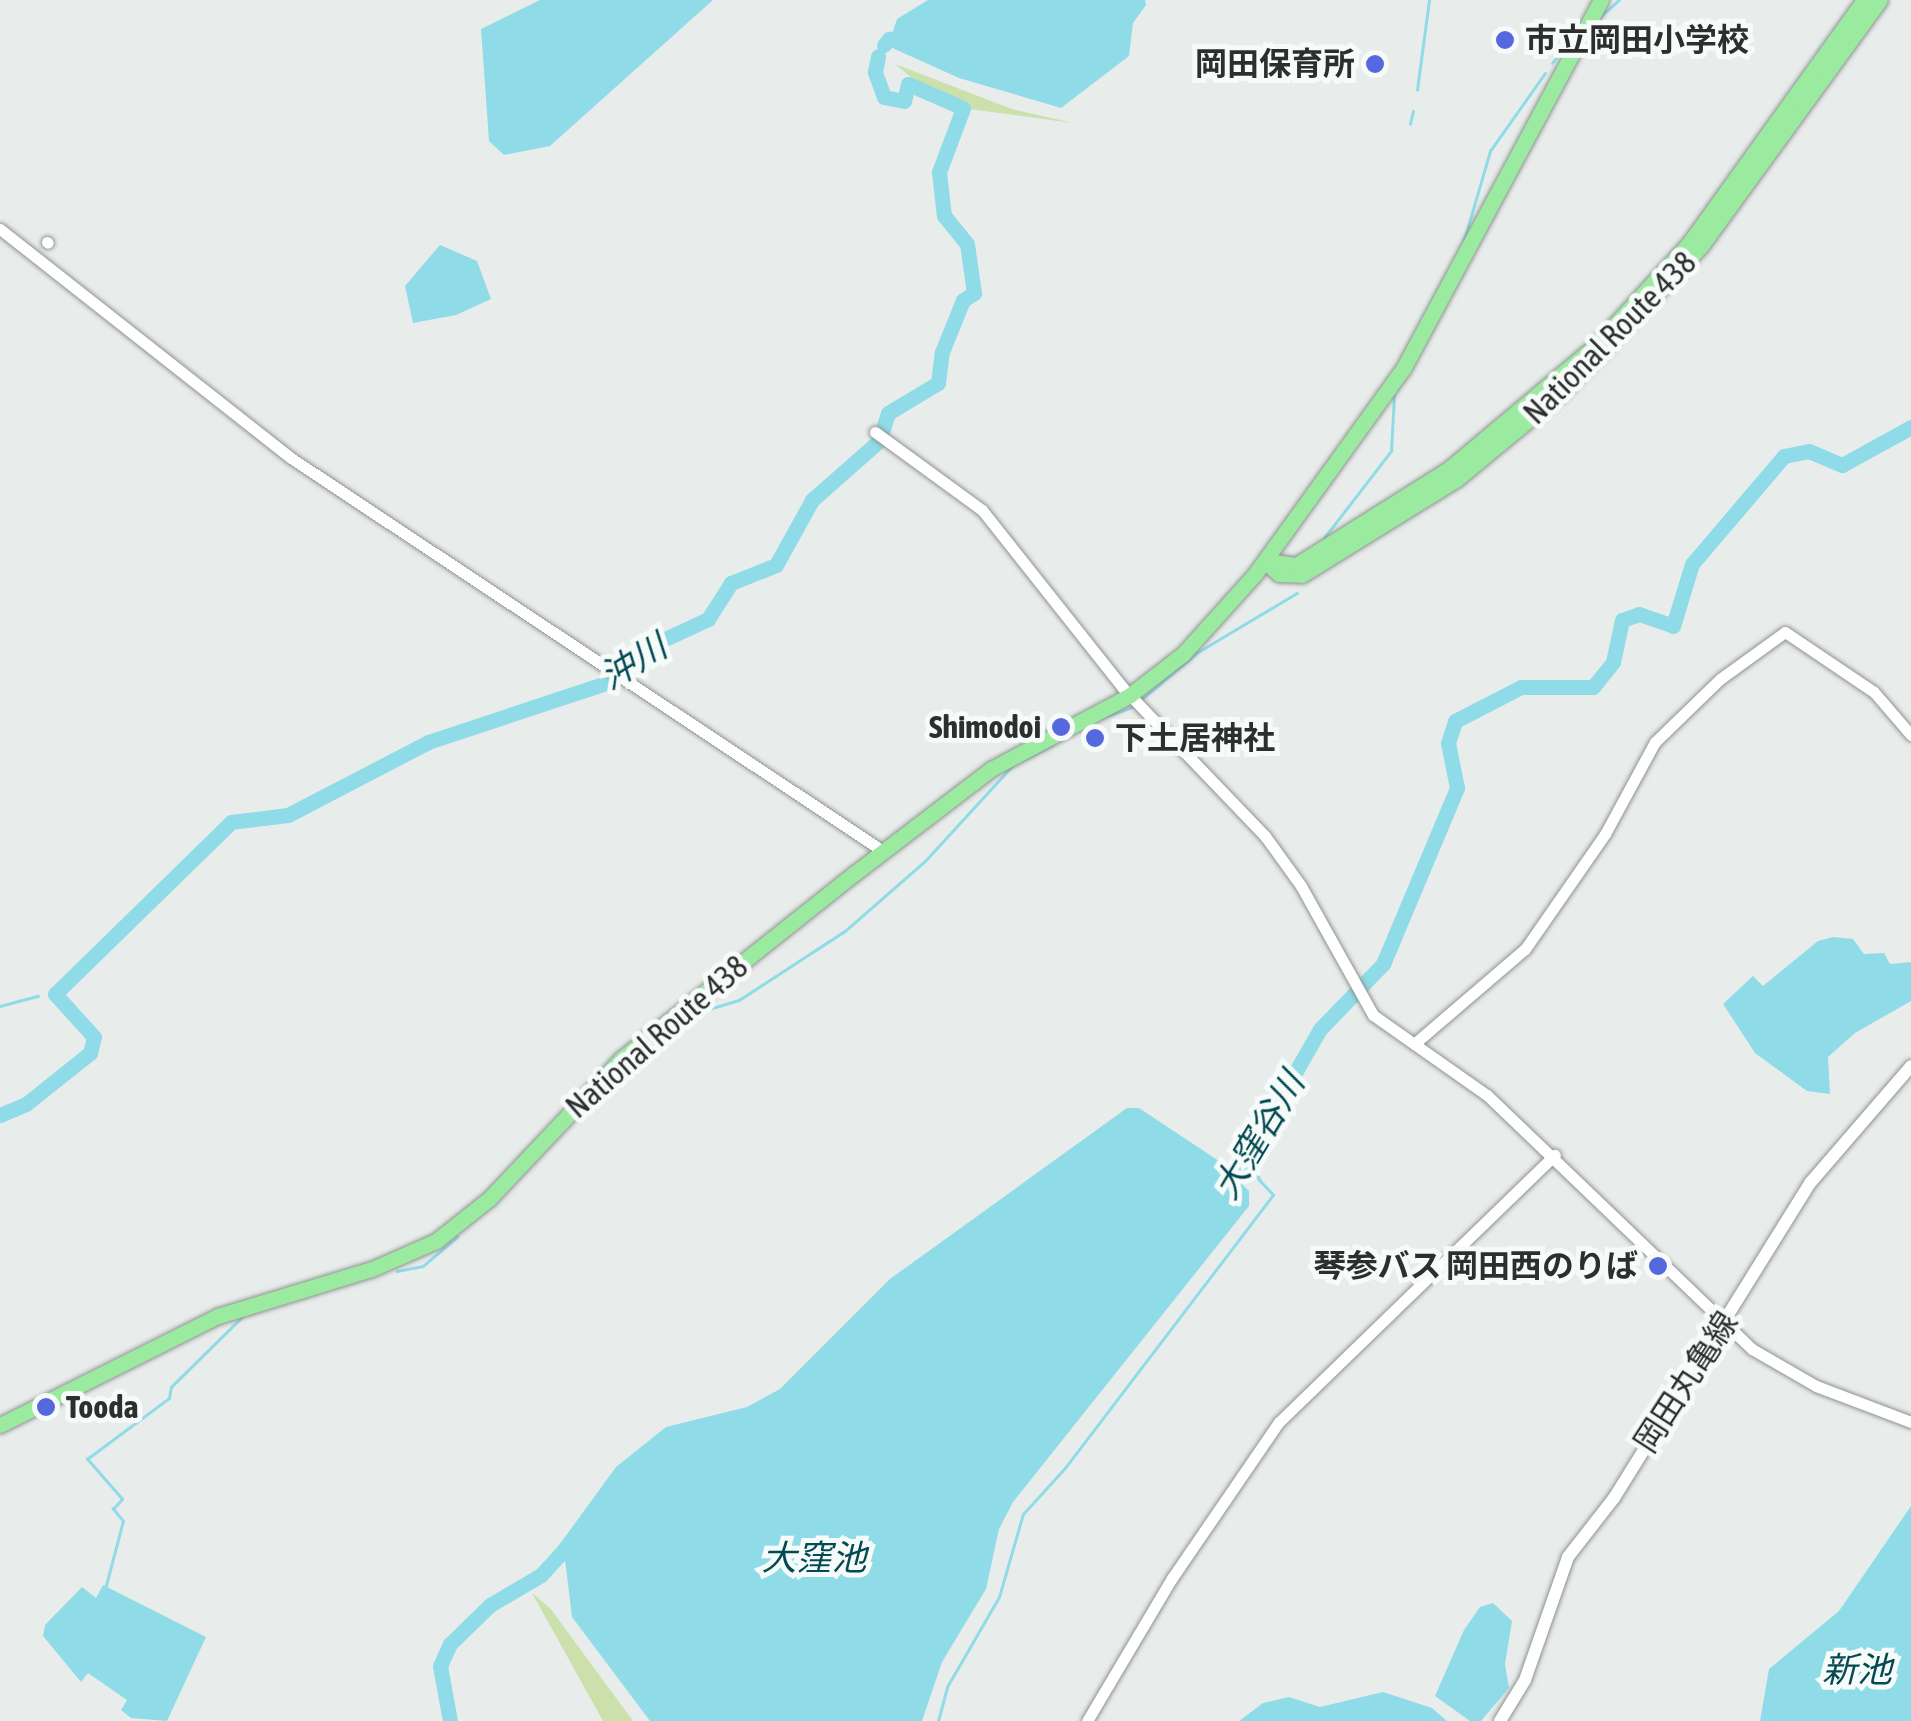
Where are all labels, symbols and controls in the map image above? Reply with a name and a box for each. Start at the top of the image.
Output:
place label: 市立岡田小学校 [1525,21,1749,59]
marker: 市立岡田小学校 [1494,29,1516,51]
place label: 岡田保育所 [1195,45,1355,83]
marker: 岡田保育所 [1364,53,1386,75]
street label: National Route 438 [1516,244,1704,432]
water label: 沖川 [592,625,674,697]
place label: Shimodoi [929,708,1041,746]
marker: Shimodoi [1050,716,1072,738]
place label: 下土居神社 [1115,719,1275,757]
marker: 下土居神社 [1084,727,1106,749]
street label: National Route 438 [558,948,756,1126]
water label: 大窪谷川 [1204,1064,1312,1206]
place label: 琴参バス 岡田西のりば [1314,1247,1638,1285]
marker: 琴参バス 岡田西のりば [1647,1255,1669,1277]
street label: 岡田丸亀線 [1626,1304,1746,1460]
place label: Tooda [66,1388,138,1426]
marker: Tooda [35,1396,57,1418]
water label: 大窪池 [762,1536,866,1578]
water label: 新池 [1822,1648,1892,1690]

